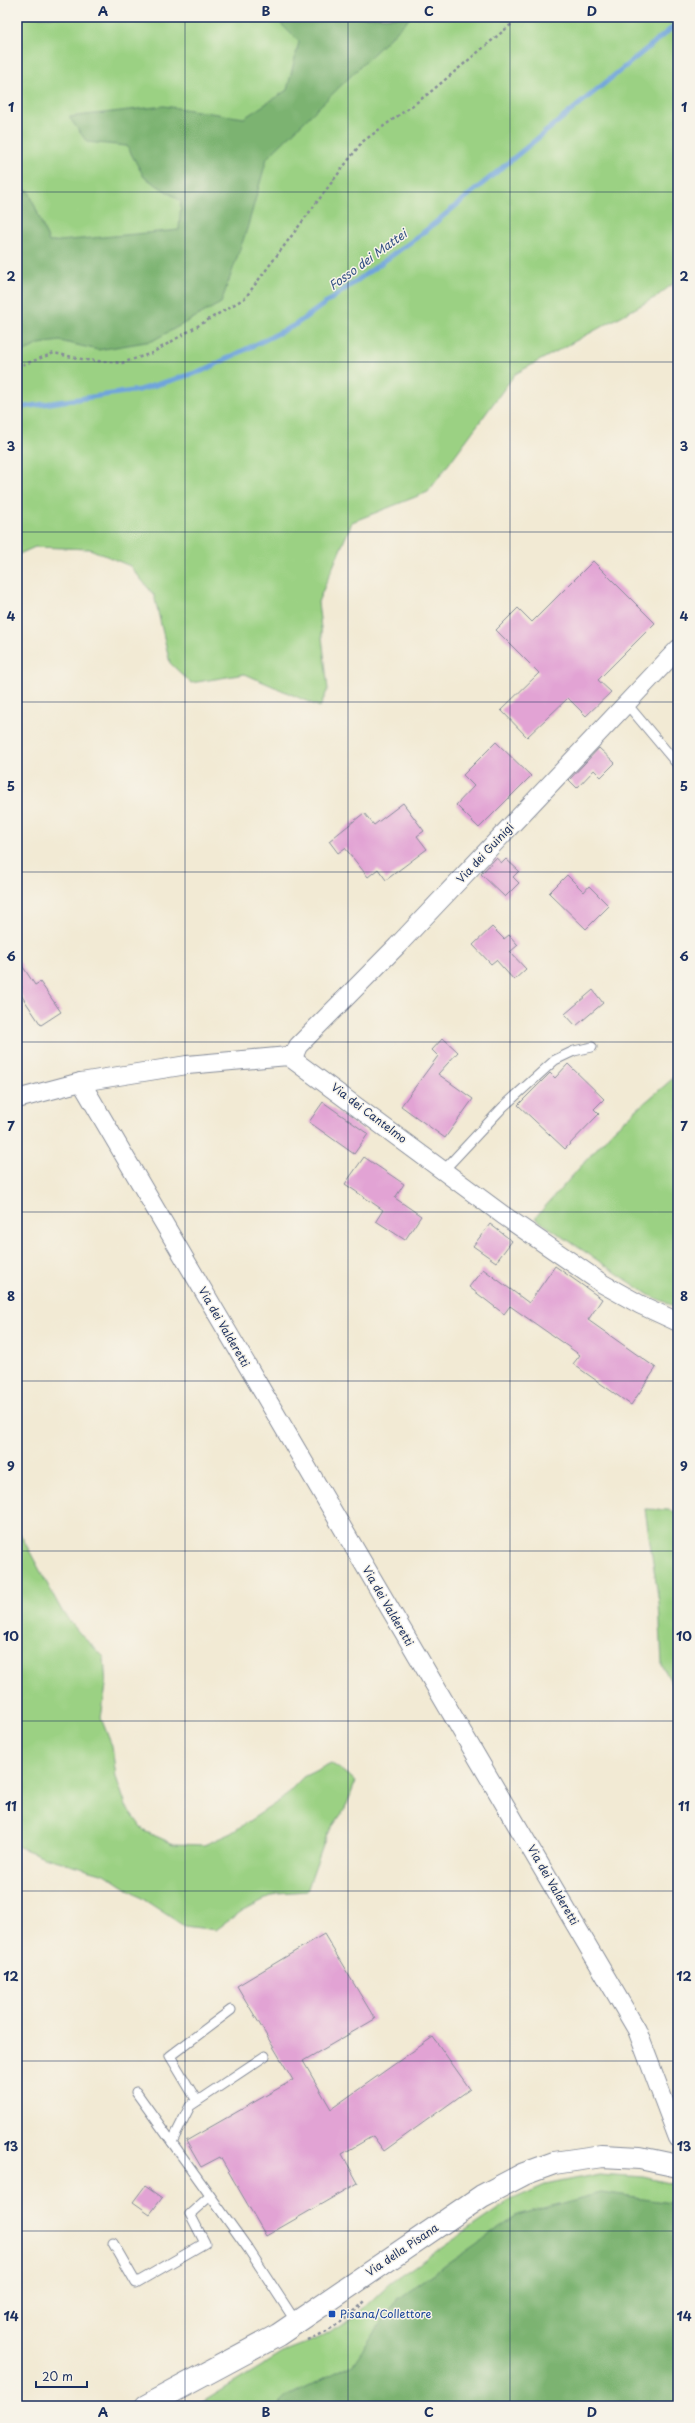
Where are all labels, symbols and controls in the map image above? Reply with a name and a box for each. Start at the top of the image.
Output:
text: A [98,1,108,20]
text: B [262,1,271,20]
text: C [424,1,434,20]
text: D [587,1,597,20]
text: 1 [8,97,14,116]
text: 1 [681,97,687,116]
water label: Fosso dei Mattei [325,224,412,294]
text: 2 [6,266,16,285]
text: 2 [679,266,689,285]
text: 3 [7,436,16,455]
text: 3 [680,436,689,455]
text: 4 [7,606,16,625]
text: 4 [680,606,689,625]
text: 5 [7,776,15,795]
text: 5 [680,776,688,795]
street label: Via dei Guinigi [452,819,517,887]
text: 6 [6,946,16,965]
text: 6 [679,946,689,965]
street label: Via dei Cantelmo [328,1078,411,1147]
text: 7 [7,1116,15,1135]
text: 7 [680,1116,688,1135]
street label: Via dei Valderetti [194,1283,254,1370]
text: 8 [7,1286,15,1305]
text: 8 [680,1286,688,1305]
text: 9 [7,1456,15,1475]
text: 9 [680,1456,688,1475]
street label: Via dei Valderetti [358,1562,418,1649]
text: 10 [3,1626,19,1645]
text: 10 [676,1626,692,1645]
text: 11 [5,1796,17,1815]
text: 11 [678,1796,690,1815]
street label: Via dei Valderetti [523,1841,583,1928]
text: 12 [3,1966,19,1985]
text: 12 [676,1966,692,1985]
text: 13 [4,2136,19,2155]
text: 13 [677,2136,692,2155]
street label: Via della Pisana [362,2219,442,2280]
place label: Pisana/Collettore [340,2305,431,2322]
text: 14 [3,2306,19,2325]
text: 14 [676,2306,692,2325]
marker: Pisana/Collettore [327,2309,337,2319]
scale bar [36,2363,87,2389]
text: 20 m [42,2367,73,2385]
text: A [98,2402,108,2421]
text: B [262,2402,271,2421]
text: C [424,2402,434,2421]
text: D [587,2402,597,2421]

